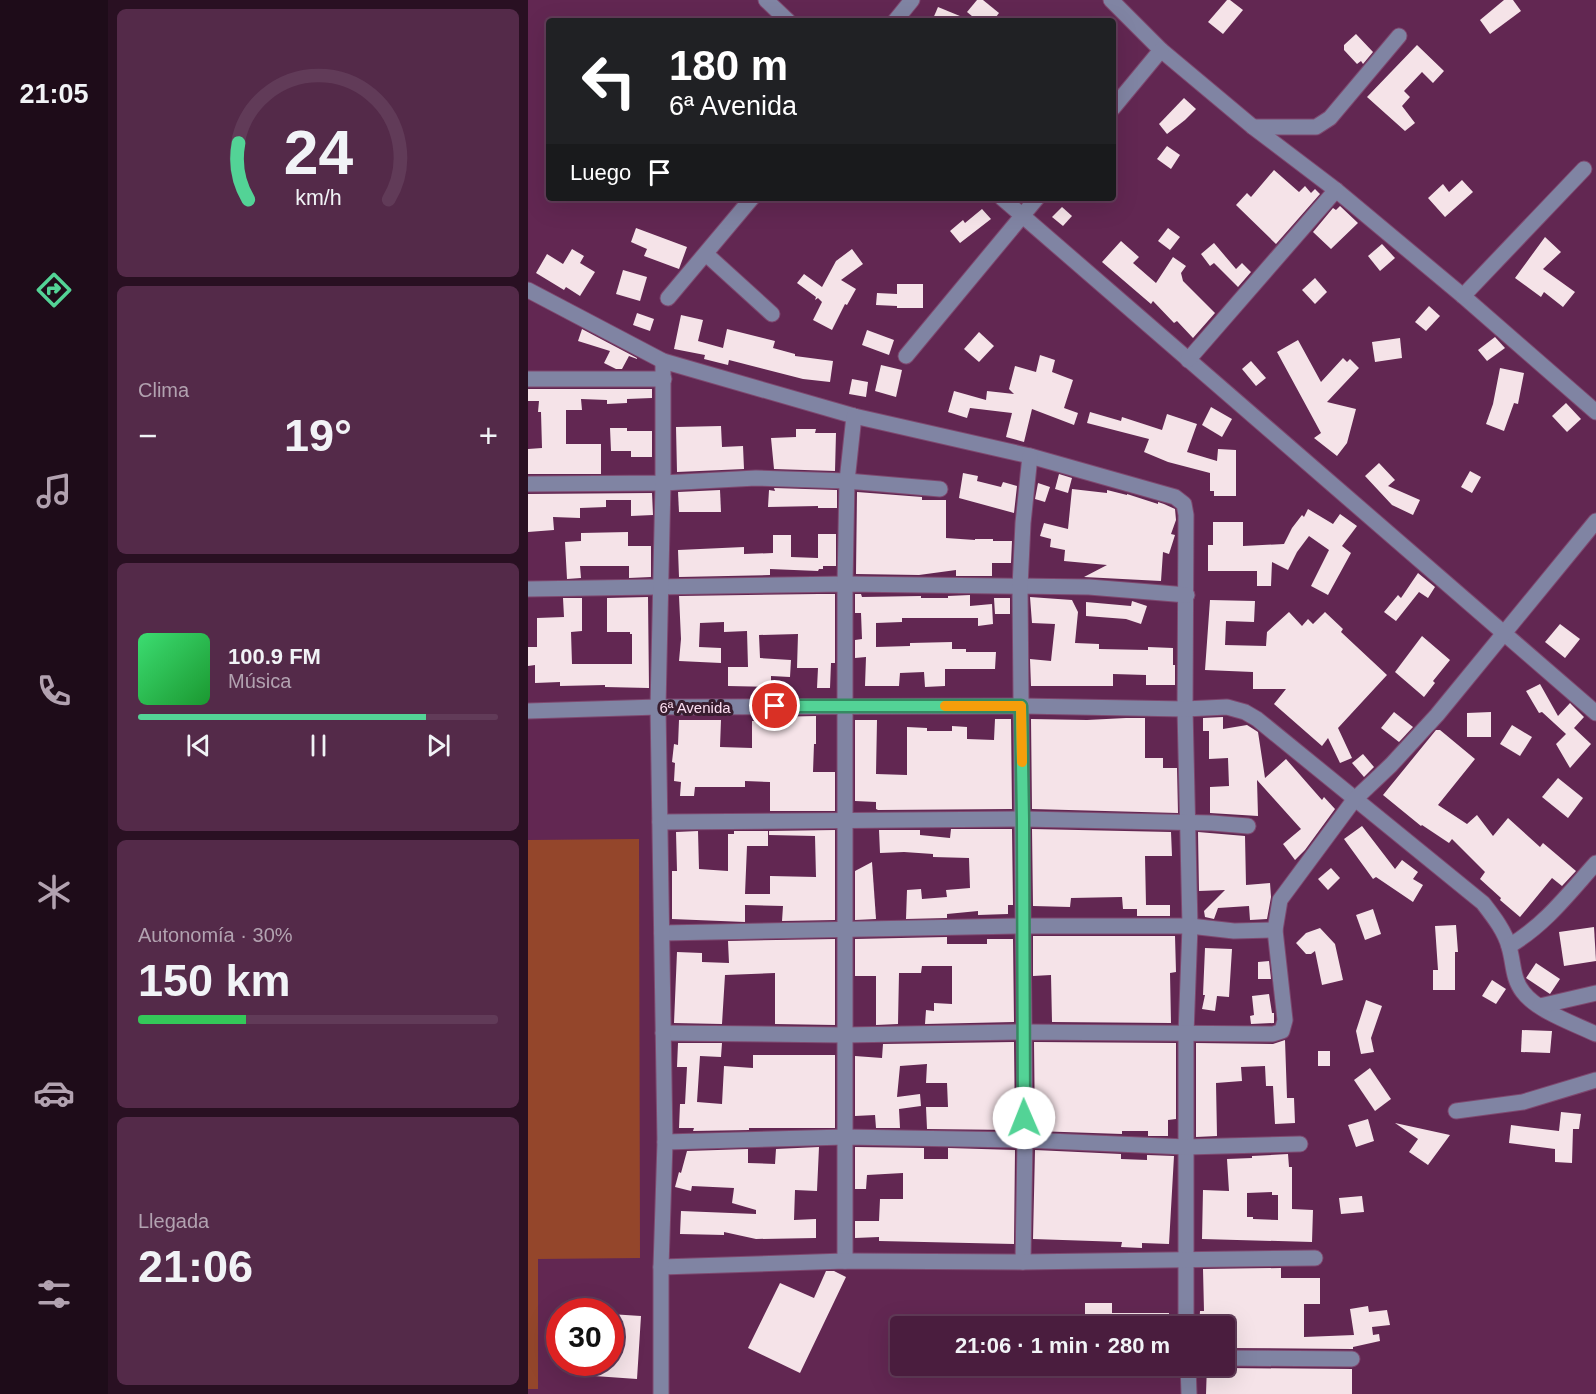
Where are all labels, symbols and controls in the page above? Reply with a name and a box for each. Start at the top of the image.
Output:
icon: left [570,42,648,120]
text: 180 m [669,42,788,89]
text: 21:05 [19,79,89,109]
text: 6ª Avenida [669,91,797,121]
text: 24 [283,118,353,187]
icon: arrive [643,156,676,189]
text: Luego [570,160,631,185]
text: km/h [295,186,341,210]
icon: directions [33,269,75,311]
text: Clima [138,379,189,401]
text: 19° [284,410,352,461]
text: − [138,417,157,454]
text: + [479,417,498,454]
icon: music [33,470,75,512]
text: 100.9 FM [228,644,321,669]
icon: phone [33,670,75,712]
text: Música [228,670,291,692]
pin [749,680,800,731]
icon: arrive [758,689,791,722]
street label: 6ª Avenida [659,699,731,716]
icon: previous [182,729,215,762]
icon: pause [302,729,335,762]
icon: next [422,729,455,762]
icon: climate [33,871,75,913]
text: Autonomía · 30% [138,924,293,946]
text: 150 km [138,955,291,1006]
icon: car [33,1072,75,1114]
position arrow [992,1086,1056,1150]
text: Llegada [138,1210,209,1232]
text: 21:06 [138,1241,253,1292]
icon: filters [33,1273,75,1315]
speed limit sign: 30 [546,1298,624,1376]
text: 21:06 · 1 min · 280 m [955,1333,1170,1358]

